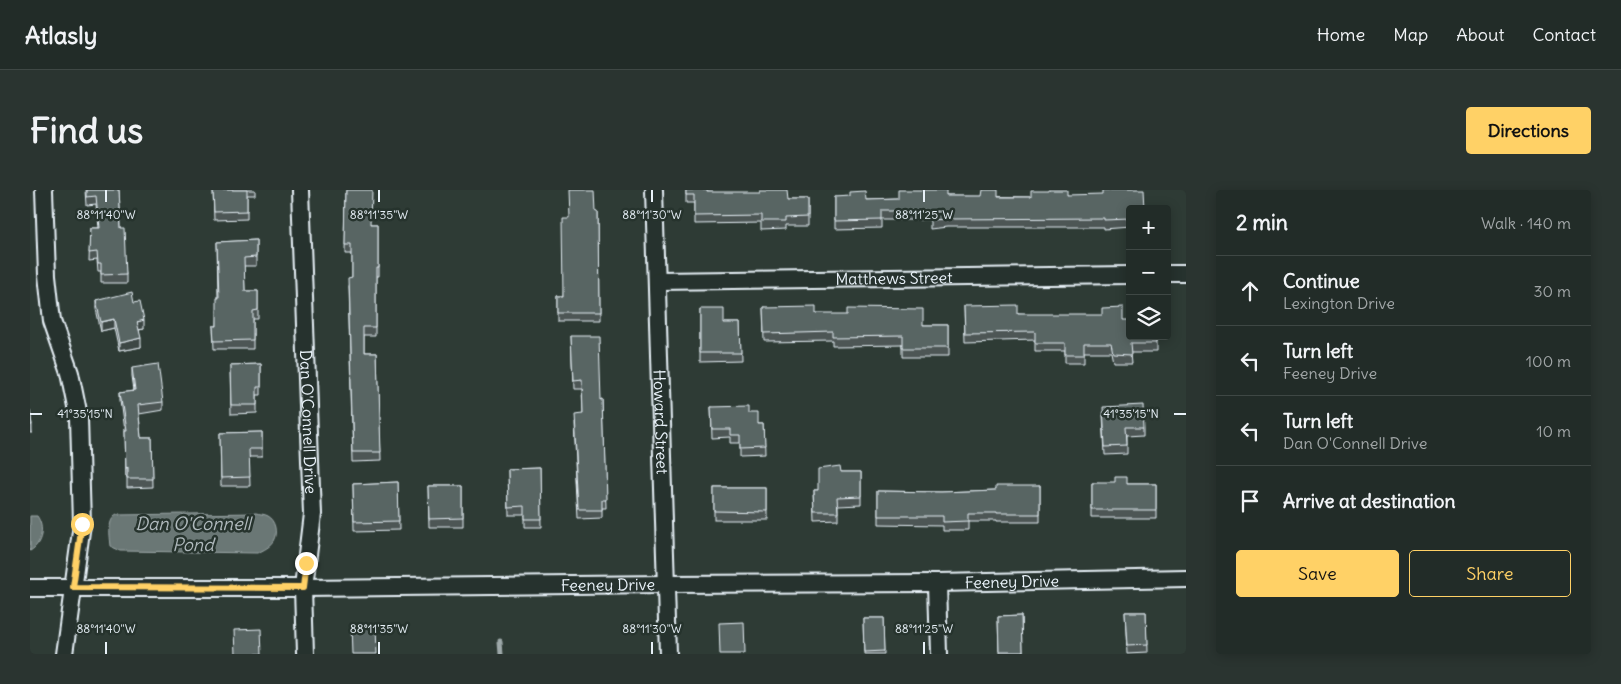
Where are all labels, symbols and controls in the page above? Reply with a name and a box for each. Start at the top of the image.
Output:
text: Atlasly [25,20,97,50]
text: Home [1317,23,1365,46]
text: Map [1393,23,1428,46]
text: About [1456,23,1504,46]
text: Contact [1532,23,1596,46]
button: Directions [1466,107,1591,154]
text: Find us [30,108,143,152]
map controls [1126,205,1171,340]
button: + [1126,205,1171,250]
text: 88°11'40"W [76,207,136,222]
text: 88°11'35"W [350,207,408,222]
text: 88°11'30"W [622,207,682,222]
text: 88°11'25"W [895,207,953,222]
text: 2 min [1236,209,1288,236]
text: Walk · 140 m [1481,213,1571,233]
button: − [1126,250,1171,295]
street label: Matthews Street [835,267,953,289]
text: Continue [1283,269,1360,293]
icon: ahead [1236,277,1264,305]
text: 30 m [1534,281,1571,301]
text: Lexington Drive [1283,293,1395,313]
button: layers [1126,295,1171,340]
text: Turn left [1283,339,1353,363]
icon: left [1236,347,1264,375]
street label: Dan O'Connell Drive [296,349,321,494]
text: 100 m [1526,351,1571,371]
text: Feeney Drive [1283,363,1377,383]
street label: Howard Street [649,369,673,475]
text: 41°35'15"N [57,406,113,421]
text: 41°35'15"N [1103,406,1159,421]
text: Turn left [1283,409,1353,433]
icon: left [1236,417,1264,445]
text: 10 m [1536,421,1571,441]
text: Dan O'Connell Drive [1283,433,1427,453]
icon: arrive [1236,487,1264,515]
text: Arrive at destination [1283,489,1456,513]
water label: Dan O'Connell Pond [135,512,254,556]
route start [71,513,94,536]
button: Save [1236,550,1399,597]
button: Share [1409,550,1571,597]
route end [295,552,318,575]
street label: Feeney Drive [965,571,1059,592]
street label: Feeney Drive [561,574,655,595]
text: 88°11'40"W [76,621,136,636]
text: 88°11'35"W [350,621,408,636]
text: 88°11'30"W [622,621,682,636]
text: 88°11'25"W [895,621,953,636]

